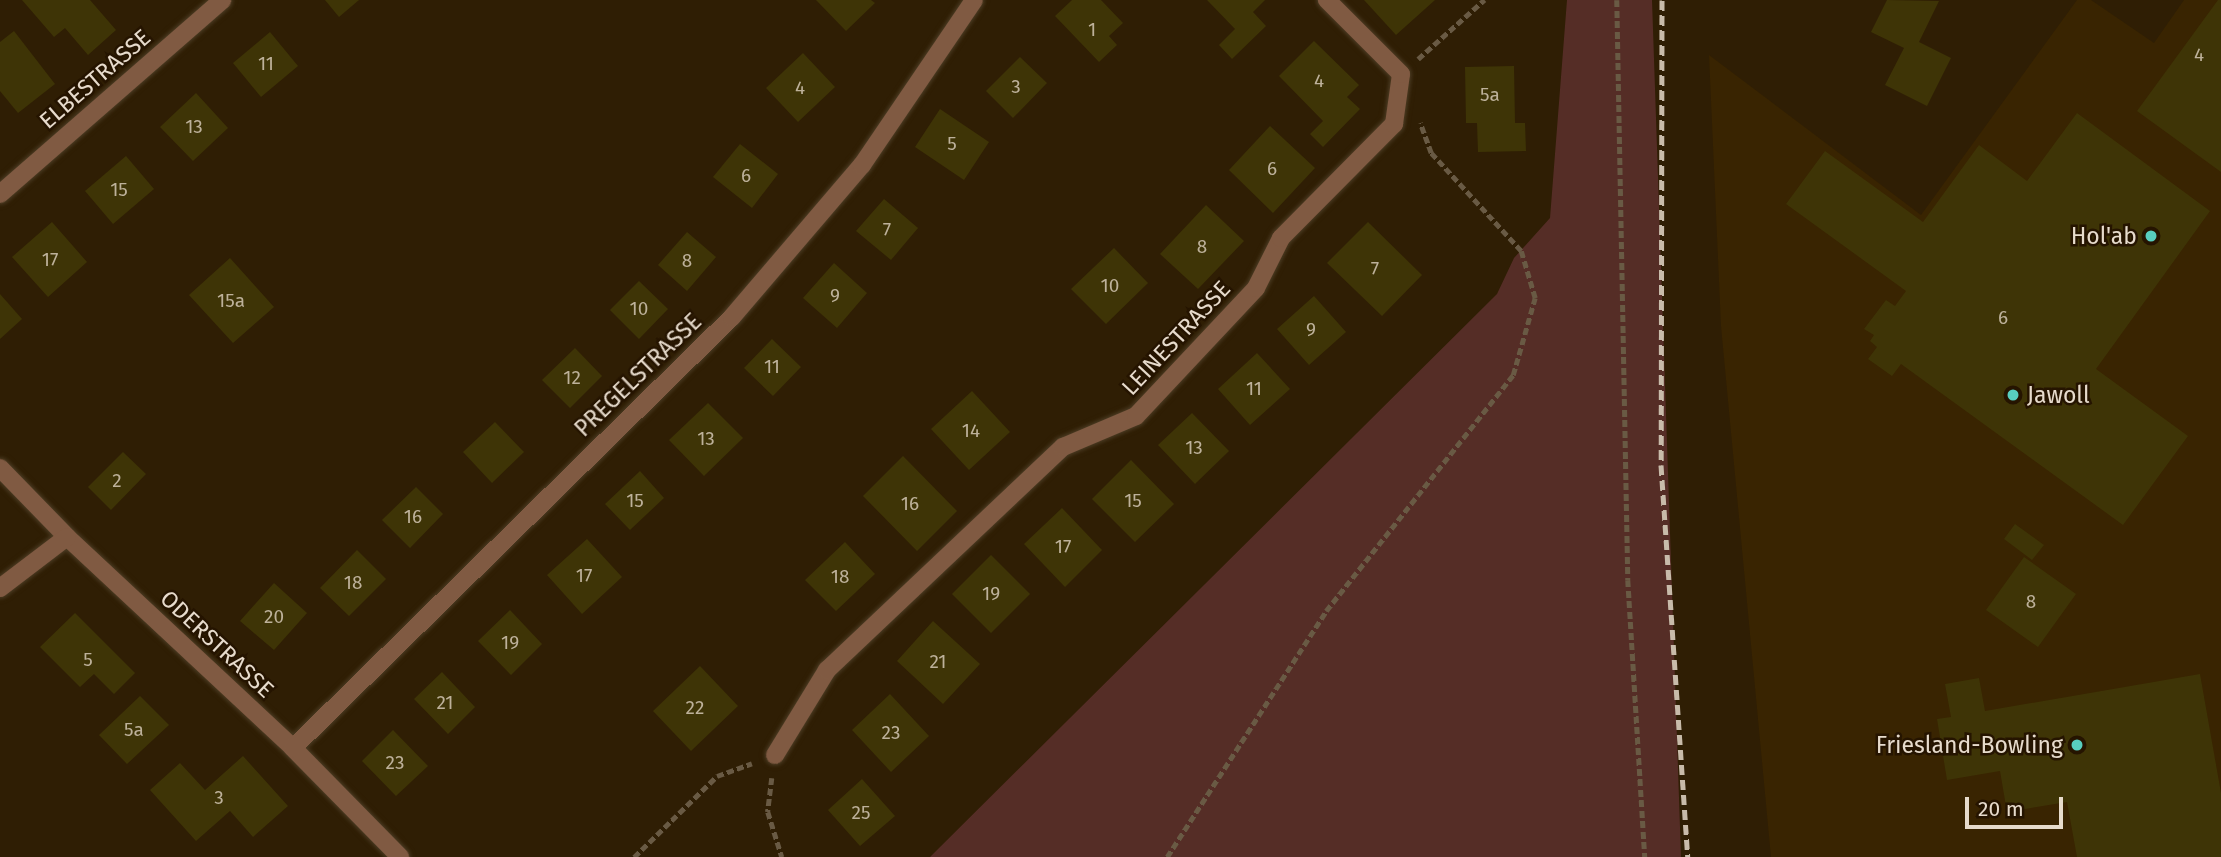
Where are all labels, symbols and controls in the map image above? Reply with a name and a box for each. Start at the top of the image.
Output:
house number: 1 [1088,19,1096,41]
street label: ELBESTRASSE [34,23,156,135]
house number: 4 [2194,44,2204,66]
house number: 11 [258,53,274,75]
house number: 4 [1314,70,1324,92]
house number: 3 [1011,76,1021,98]
house number: 4 [795,77,805,99]
house number: 5a [1480,84,1500,106]
house number: 13 [185,116,203,138]
house number: 5 [947,133,957,155]
house number: 6 [1267,158,1277,180]
house number: 6 [741,165,751,187]
house number: 15 [110,179,128,201]
house number: 7 [883,219,891,241]
place label: Hol'ab [2071,222,2137,250]
marker: Hol'ab [2143,228,2159,244]
house number: 8 [1197,236,1207,258]
house number: 17 [42,249,58,271]
house number: 8 [682,250,692,272]
house number: 7 [1371,258,1379,280]
house number: 10 [1101,275,1119,297]
street label: LEINESTRASSE [1116,275,1236,401]
house number: 9 [830,285,840,307]
house number: 15a [217,290,245,312]
house number: 10 [630,298,648,320]
house number: 6 [1998,307,2008,329]
street label: PREGELSTRASSE [569,308,707,442]
house number: 9 [1306,319,1316,341]
house number: 11 [764,356,780,378]
house number: 12 [563,367,581,389]
house number: 11 [1246,378,1262,400]
place label: Jawoll [2027,381,2090,409]
marker: Jawoll [2005,387,2021,403]
house number: 14 [962,420,980,442]
house number: 13 [697,428,715,450]
house number: 13 [1185,437,1203,459]
house number: 2 [112,470,122,492]
house number: 15 [626,490,644,512]
house number: 15 [1124,490,1142,512]
house number: 16 [901,493,919,515]
house number: 16 [404,506,422,528]
house number: 17 [1055,536,1071,558]
house number: 17 [576,565,592,587]
house number: 18 [831,566,849,588]
house number: 18 [344,572,362,594]
house number: 19 [982,583,1000,605]
street label: ODERSTRASSE [155,584,279,704]
house number: 8 [2026,591,2036,613]
house number: 20 [264,606,284,628]
house number: 19 [501,632,519,654]
house number: 5 [83,649,93,671]
house number: 21 [929,651,947,673]
house number: 21 [436,692,454,714]
house number: 22 [686,697,704,719]
house number: 5a [124,719,144,741]
house number: 23 [882,722,900,744]
place label: Friesland-Bowling [1876,731,2063,759]
marker: Friesland-Bowling [2069,737,2085,753]
house number: 23 [386,752,404,774]
scale bar [1969,784,2067,828]
house number: 3 [214,787,224,809]
text: 20 m [1978,796,2024,822]
house number: 25 [852,802,870,824]

